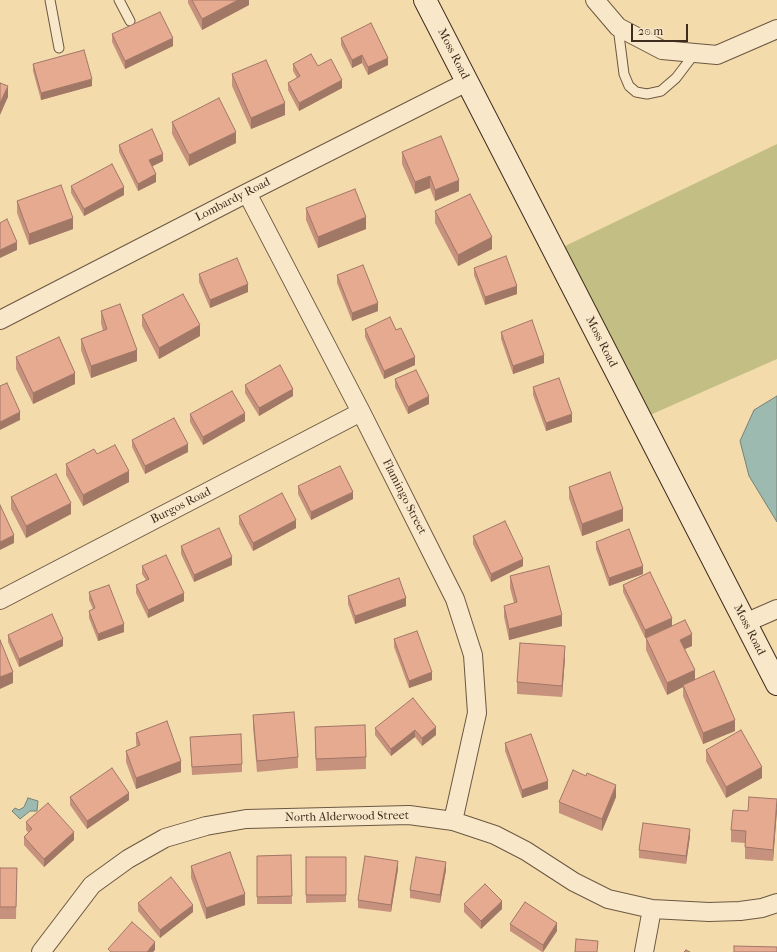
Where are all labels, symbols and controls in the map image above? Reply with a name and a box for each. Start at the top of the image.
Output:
scale bar [633,16,690,42]
text: 20 m [638,24,663,38]
street label: Moss Road [434,26,472,82]
street label: Lombardy Road [193,175,273,225]
street label: Moss Road [582,314,620,370]
street label: Flamingo Street [379,457,429,537]
street label: Burgos Road [148,485,214,527]
street label: Moss Road [730,602,768,658]
street label: North Alderwood Street [285,809,409,825]

